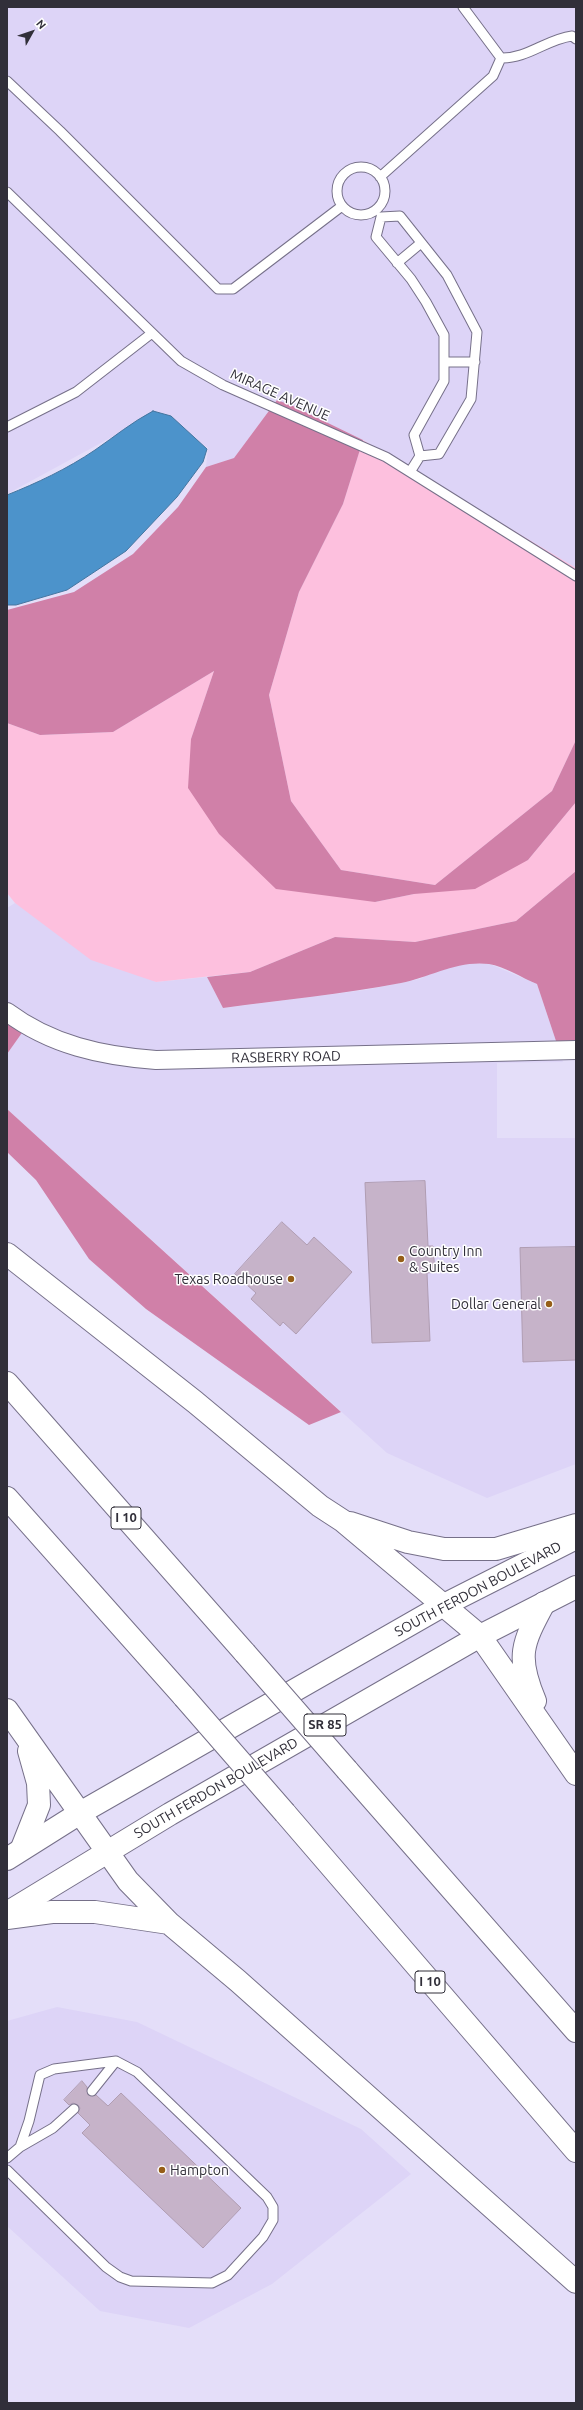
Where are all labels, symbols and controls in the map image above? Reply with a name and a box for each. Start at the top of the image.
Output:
north arrow [12,12,52,52]
text: N [34,17,48,31]
street label: MIRAGE AVENUE [228,366,332,424]
street label: RASBERRY ROAD [231,1048,341,1066]
place label: Country Inn & Suites [409,1243,482,1276]
marker: Country Inn & Suites [396,1254,406,1264]
place label: Texas Roadhouse [174,1271,283,1287]
marker: Texas Roadhouse [286,1274,296,1284]
place label: Dollar General [451,1296,541,1312]
marker: Dollar General [544,1299,554,1309]
road number: I 10 [111,1507,141,1529]
street label: SOUTH FERDON BOULEVARD [392,1538,564,1640]
road number: SR 85 [304,1714,346,1736]
street label: SOUTH FERDON BOULEVARD [131,1734,301,1842]
road number: I 10 [415,1971,445,1993]
place label: Hampton [170,2162,229,2178]
marker: Hampton [157,2165,167,2175]

